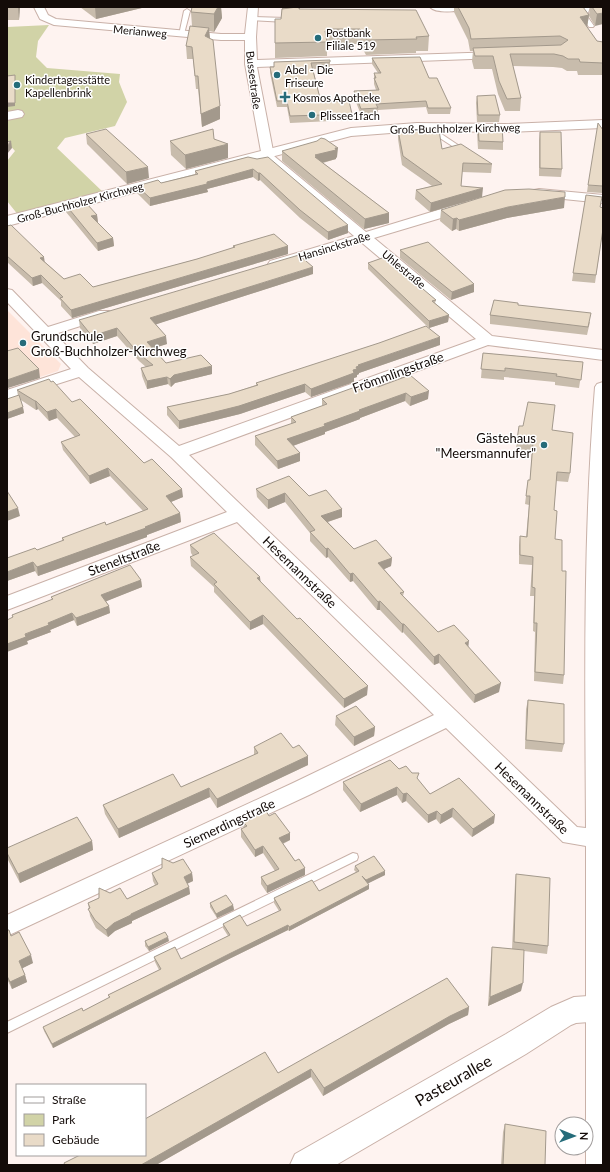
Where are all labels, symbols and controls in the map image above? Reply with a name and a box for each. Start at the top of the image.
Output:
street label: Merianweg [112,22,168,40]
place label: Postbank Filiale 519 [326,26,376,52]
marker: Postbank Filiale 519 [313,33,323,43]
street label: Bussestraße [244,50,264,110]
place label: Abel - Die Friseure [285,63,334,89]
marker: Abel - Die Friseure [272,70,282,80]
place label: Kindertagesstätte Kapellenbrink [25,73,110,99]
marker: Kindertagesstätte Kapellenbrink [12,80,22,90]
place label: Kosmos Apotheke [293,91,380,104]
marker: Kosmos Apotheke [280,92,290,102]
place label: Plissee1fach [320,109,380,122]
marker: Plissee1fach [307,110,317,120]
street label: Groß-Buchholzer Kirchweg [390,120,521,136]
street label: Groß-Buchholzer Kirchweg [15,179,145,225]
street label: Hansinckstraße [296,229,372,263]
street label: Uhlestraße [380,247,429,291]
place label: Grundschule Groß-Buchholzer-Kirchweg [31,328,187,359]
marker: Grundschule Groß-Buchholzer-Kirchweg [18,338,28,348]
street label: Frömmlingstraße [350,348,446,396]
place label: Gästehaus "Meersmannufer" [436,430,536,461]
marker: Gästehaus "Meersmannufer" [539,440,549,450]
street label: Hesemannstraße [260,533,340,611]
street label: Steneltstraße [86,537,162,579]
street label: Hesemannstraße [492,759,572,837]
street label: Siemerdingstraße [181,795,277,851]
street label: Pasteurallee [411,1050,495,1110]
legend [16,1084,146,1156]
text: Straße [52,1092,86,1107]
text: Park [52,1112,76,1127]
north arrow [554,1116,594,1156]
text: Gebäude [52,1132,99,1147]
text: N [578,1132,591,1141]

